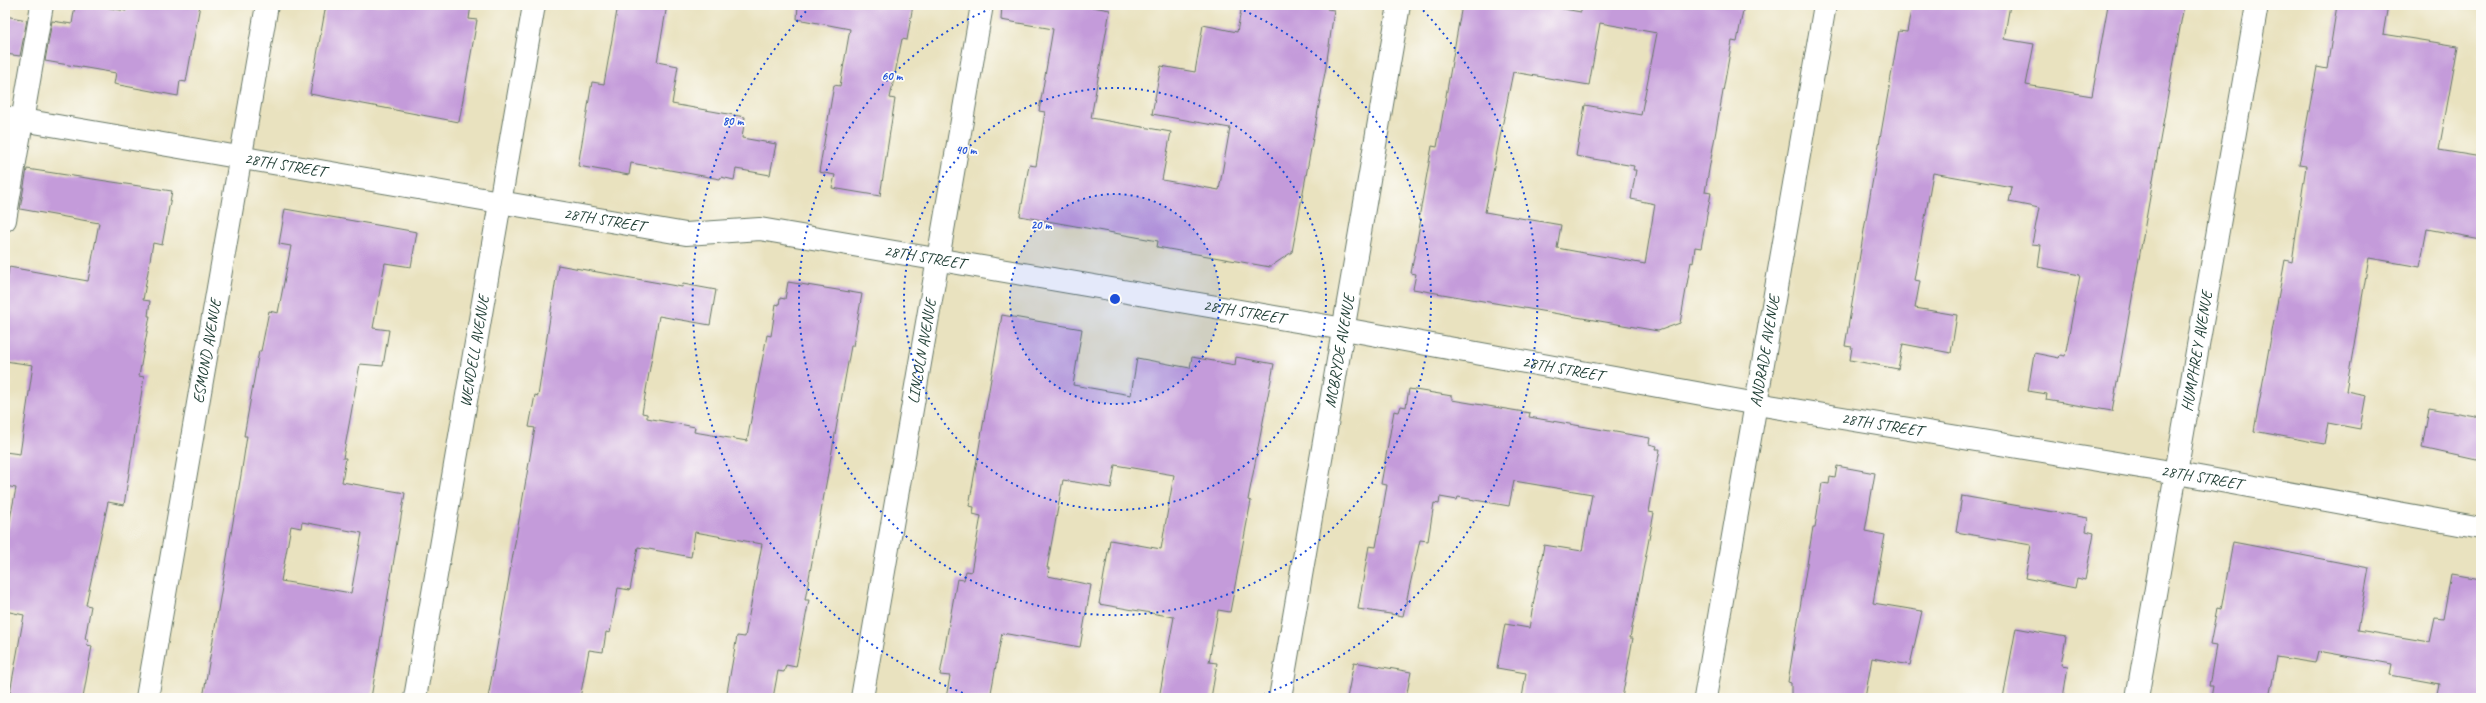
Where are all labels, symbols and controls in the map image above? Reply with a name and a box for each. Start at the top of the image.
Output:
text: 60 m [882,68,904,84]
text: 80 m [723,113,744,129]
text: 40 m [956,142,977,158]
street label: 28TH STREET [243,148,332,183]
street label: 28TH STREET [562,203,651,238]
text: 20 m [1031,217,1052,233]
street label: 28TH STREET [882,240,971,275]
street label: HUMPHREY AVENUE [2177,287,2218,413]
street label: MCBRYDE AVENUE [1320,291,1359,409]
street label: ANDRADE AVENUE [1746,291,1785,409]
street label: WENDELL AVENUE [455,292,494,408]
centre of rings [1108,292,1122,306]
street label: ESMOND AVENUE [188,295,226,405]
street label: LINCOLN AVENUE [903,295,941,405]
street label: 28TH STREET [1202,295,1291,329]
street label: 28TH STREET [1521,352,1609,387]
street label: 28TH STREET [1840,408,1929,442]
street label: 28TH STREET [2160,461,2248,495]

